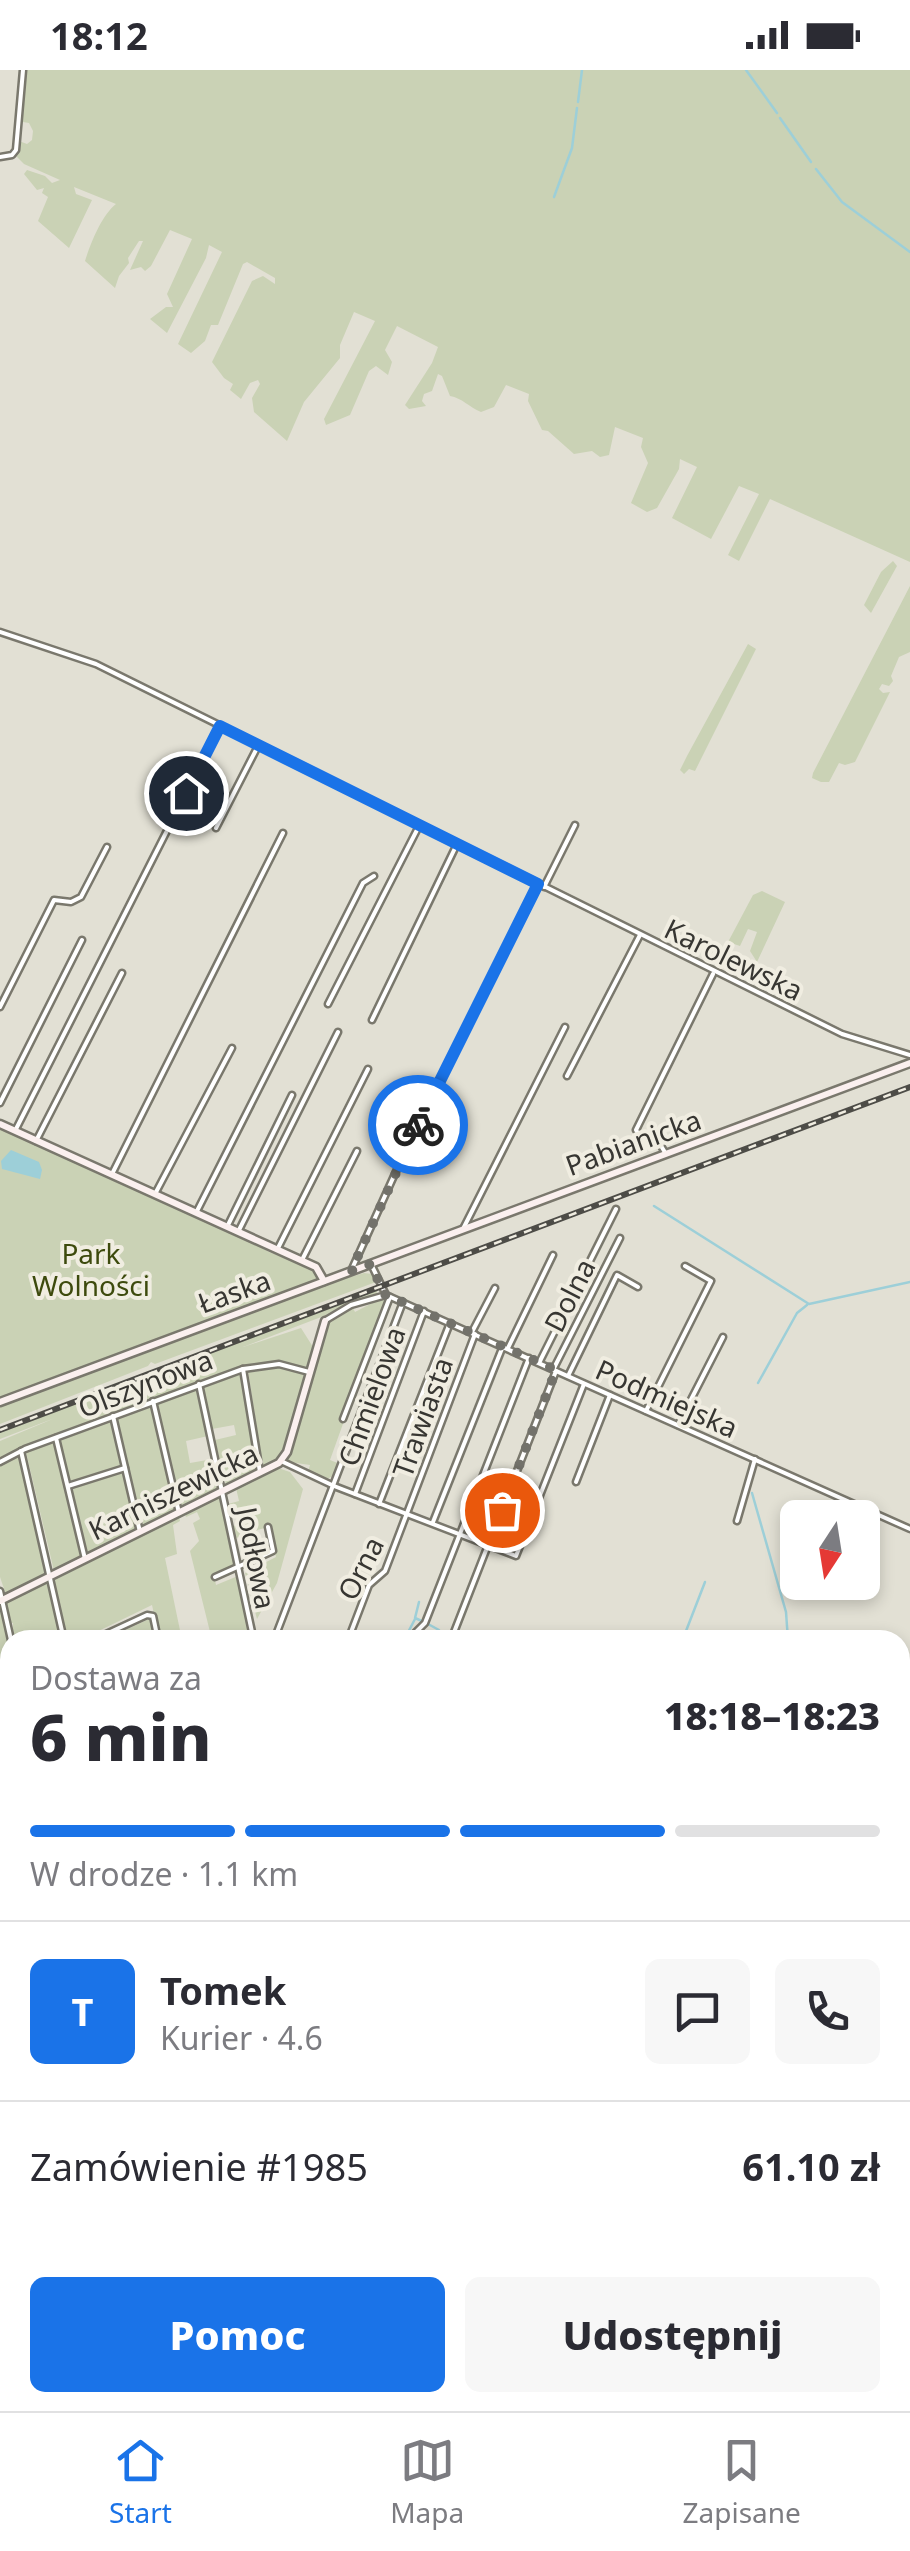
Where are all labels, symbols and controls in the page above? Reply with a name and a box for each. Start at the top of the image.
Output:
text: 18:12 [50,9,148,61]
pin [144,751,229,836]
icon: home [159,766,214,821]
street label: Karolewska [658,909,810,1009]
courier [368,1075,468,1175]
icon: bike [391,1098,446,1153]
street label: Pabianicka [560,1100,706,1184]
park label: Park Wolności [32,1234,150,1304]
street label: Dolna [534,1252,604,1338]
street label: Łaska [193,1260,275,1322]
street label: Chmielowa [328,1321,414,1471]
street label: Olszynowa [72,1340,218,1426]
street label: Podmiejska [590,1350,744,1446]
street label: Trawiasta [383,1352,461,1482]
street label: Karniszewicka [82,1434,264,1548]
pin [460,1468,545,1553]
icon: bag [475,1483,530,1538]
north arrow [780,1500,880,1600]
map controls [780,1500,880,1600]
street label: Jodłowa [228,1501,285,1612]
street label: Orna [328,1530,392,1606]
text: Dostawa za [30,1656,202,1699]
text: 18:18–18:23 [664,1689,880,1741]
text: 6 min [30,1692,212,1780]
text: W drodze · 1.1 km [30,1852,298,1895]
button: chat [645,1959,750,2064]
button: phone [775,1959,880,2064]
text: Tomek [160,1964,286,2016]
text: T [72,1985,93,2037]
text: Kurier · 4.6 [160,2016,323,2059]
text: Zamówienie #1985 [30,2140,368,2192]
text: 61.10 zł [742,2140,880,2192]
button: Pomoc [30,2277,445,2392]
button: Udostępnij [465,2277,880,2392]
tab: Start [109,2433,172,2531]
tab: Mapa [390,2433,464,2531]
tab: Zapisane [682,2433,801,2531]

